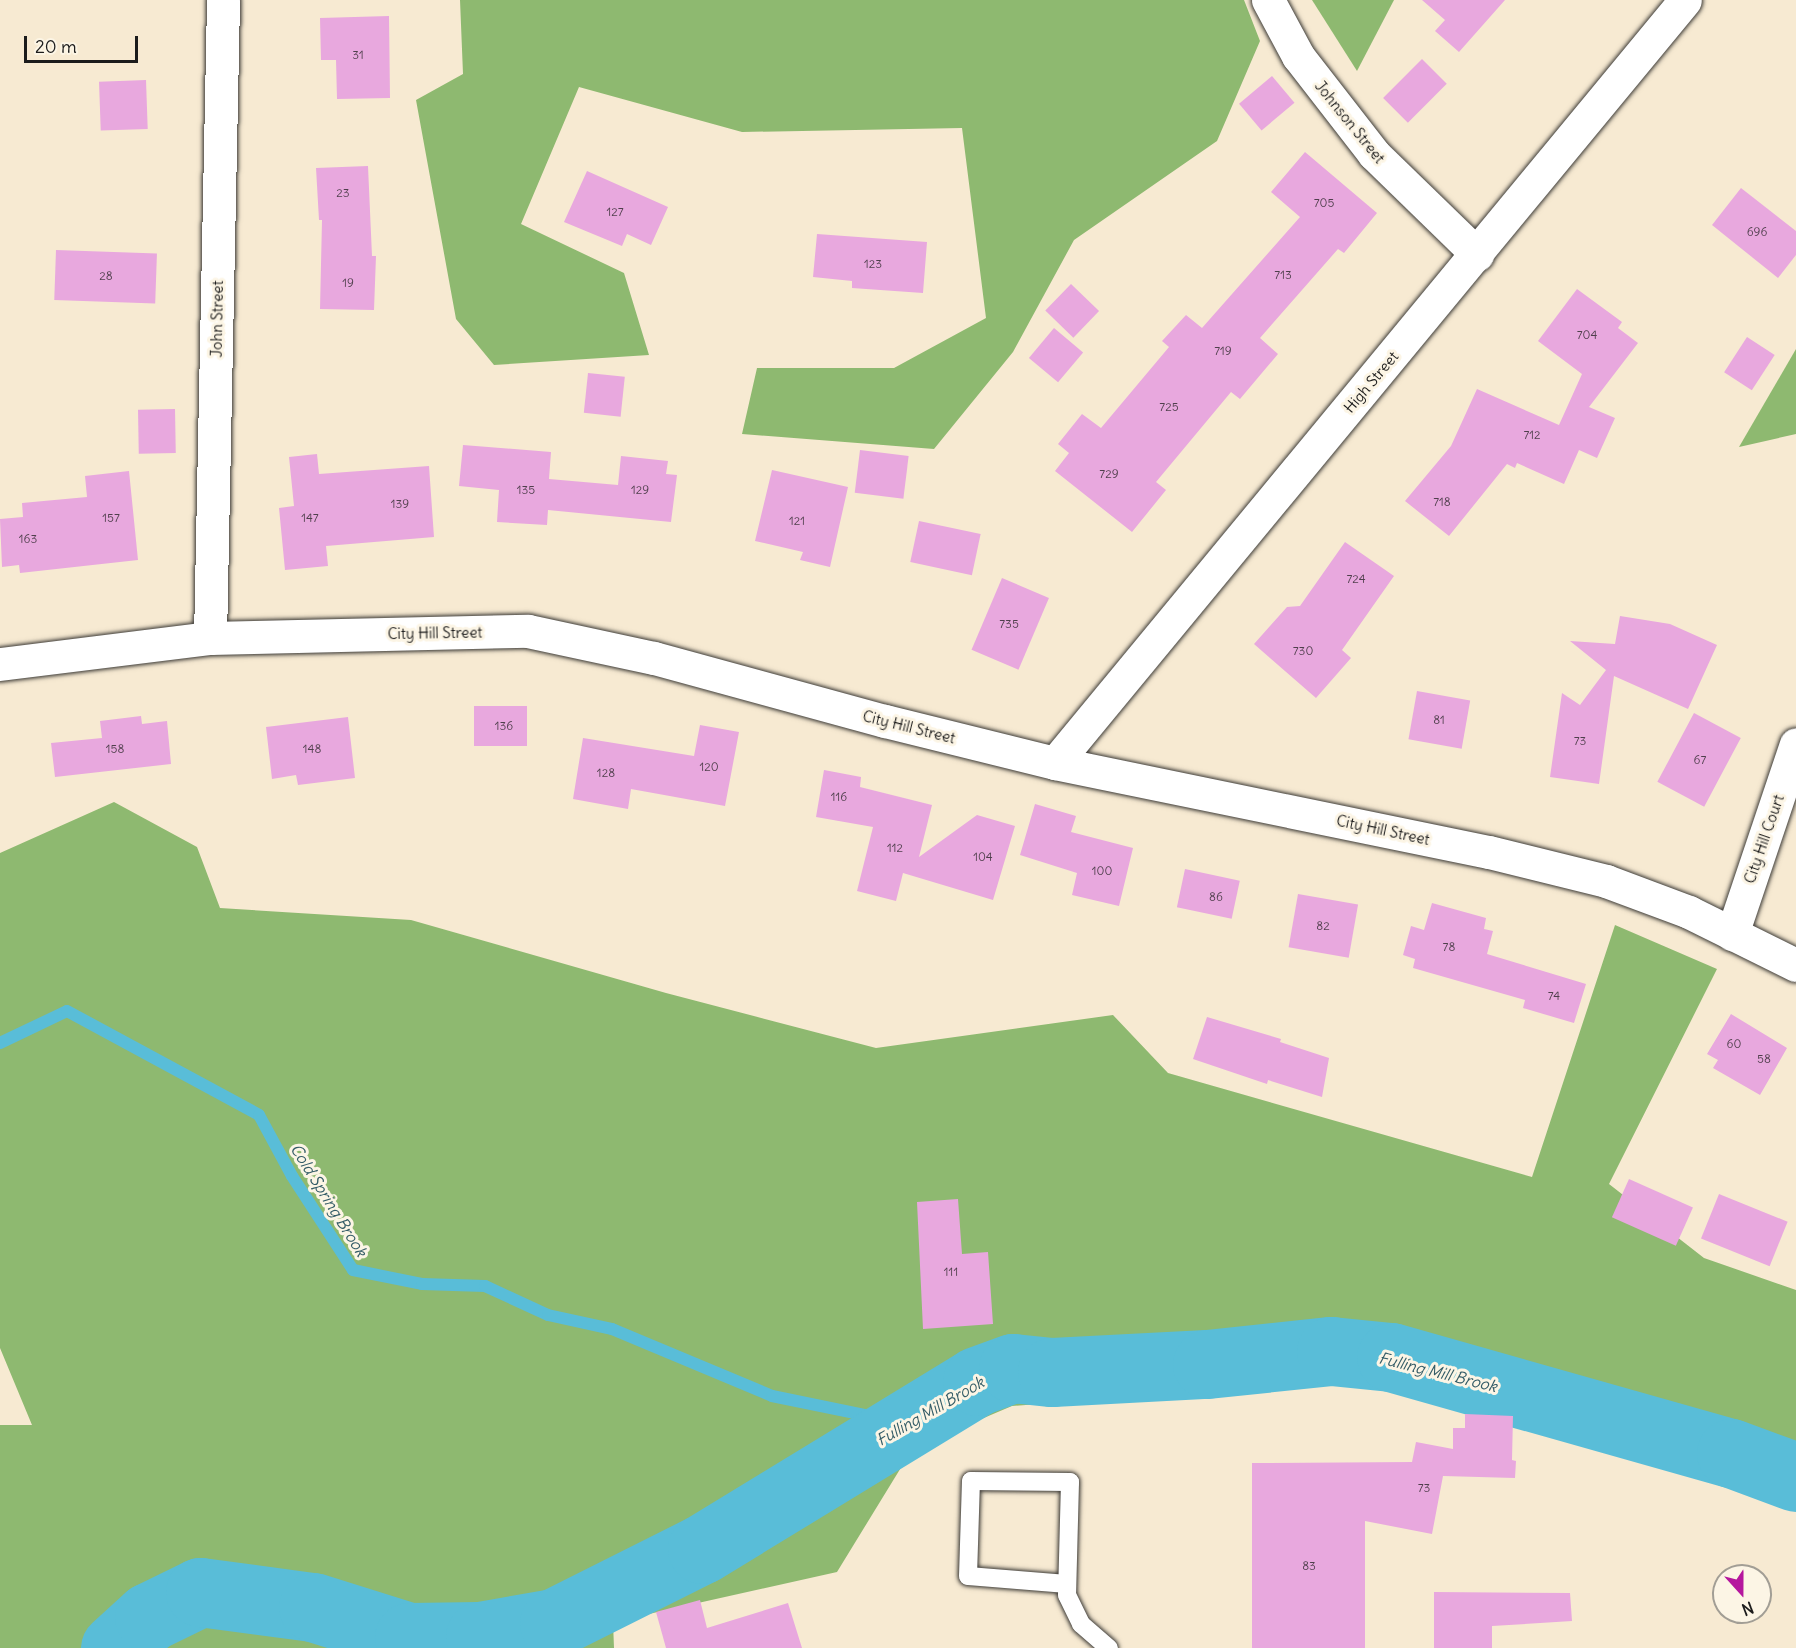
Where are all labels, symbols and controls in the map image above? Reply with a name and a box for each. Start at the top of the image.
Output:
scale bar [27,24,141,62]
text: 20 m [35,35,77,58]
house number: 31 [352,48,364,62]
street label: Johnson Street [1311,77,1389,167]
house number: 23 [336,186,350,200]
house number: 705 [1314,196,1334,210]
house number: 127 [606,205,624,219]
house number: 696 [1747,225,1767,239]
house number: 123 [864,257,882,271]
house number: 713 [1274,268,1292,282]
house number: 28 [99,269,113,283]
house number: 19 [342,276,354,290]
street label: John Street [207,280,227,358]
house number: 704 [1577,328,1597,342]
house number: 719 [1214,344,1232,358]
street label: High Street [1340,348,1402,416]
house number: 725 [1159,400,1179,414]
house number: 712 [1523,428,1541,442]
house number: 729 [1099,467,1119,481]
house number: 135 [517,483,535,497]
house number: 129 [631,483,649,497]
house number: 718 [1433,495,1451,509]
house number: 139 [391,497,409,511]
house number: 157 [102,511,120,525]
house number: 147 [301,511,319,525]
house number: 121 [789,514,805,528]
house number: 163 [19,532,37,546]
house number: 724 [1346,572,1366,586]
house number: 735 [999,617,1019,631]
street label: City Hill Street [387,623,483,643]
house number: 730 [1293,644,1313,658]
street label: City Hill Street [861,707,957,747]
house number: 81 [1433,713,1445,727]
house number: 136 [495,719,513,733]
house number: 73 [1574,734,1586,748]
house number: 158 [106,742,124,756]
house number: 148 [303,742,321,756]
house number: 67 [1694,753,1706,767]
house number: 120 [699,760,719,774]
house number: 128 [597,766,615,780]
house number: 116 [831,790,847,804]
street label: City Hill Court [1740,792,1788,886]
street label: City Hill Street [1335,811,1431,849]
house number: 112 [887,841,903,855]
house number: 104 [973,850,993,864]
house number: 100 [1092,864,1112,878]
house number: 86 [1209,890,1223,904]
house number: 82 [1316,919,1330,933]
house number: 78 [1443,940,1455,954]
house number: 74 [1548,989,1560,1003]
house number: 60 [1727,1037,1741,1051]
house number: 58 [1757,1052,1771,1066]
water label: Cold Spring Brook [287,1140,371,1260]
house number: 111 [944,1265,958,1279]
water label: Fulling Mill Brook [1377,1348,1499,1396]
water label: Fulling Mill Brook [873,1372,987,1450]
house number: 73 [1418,1481,1430,1495]
house number: 83 [1302,1559,1316,1573]
north arrow [1712,1564,1772,1624]
text: N [1739,1598,1756,1620]

